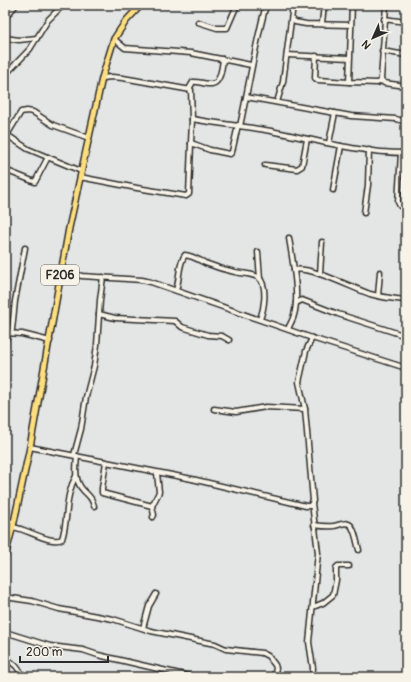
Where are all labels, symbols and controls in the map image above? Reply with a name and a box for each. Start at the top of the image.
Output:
north arrow [353,18,393,58]
text: N [359,37,374,52]
road number: F206 [41,265,79,285]
scale bar [20,638,108,664]
text: 200 m [26,645,63,660]

